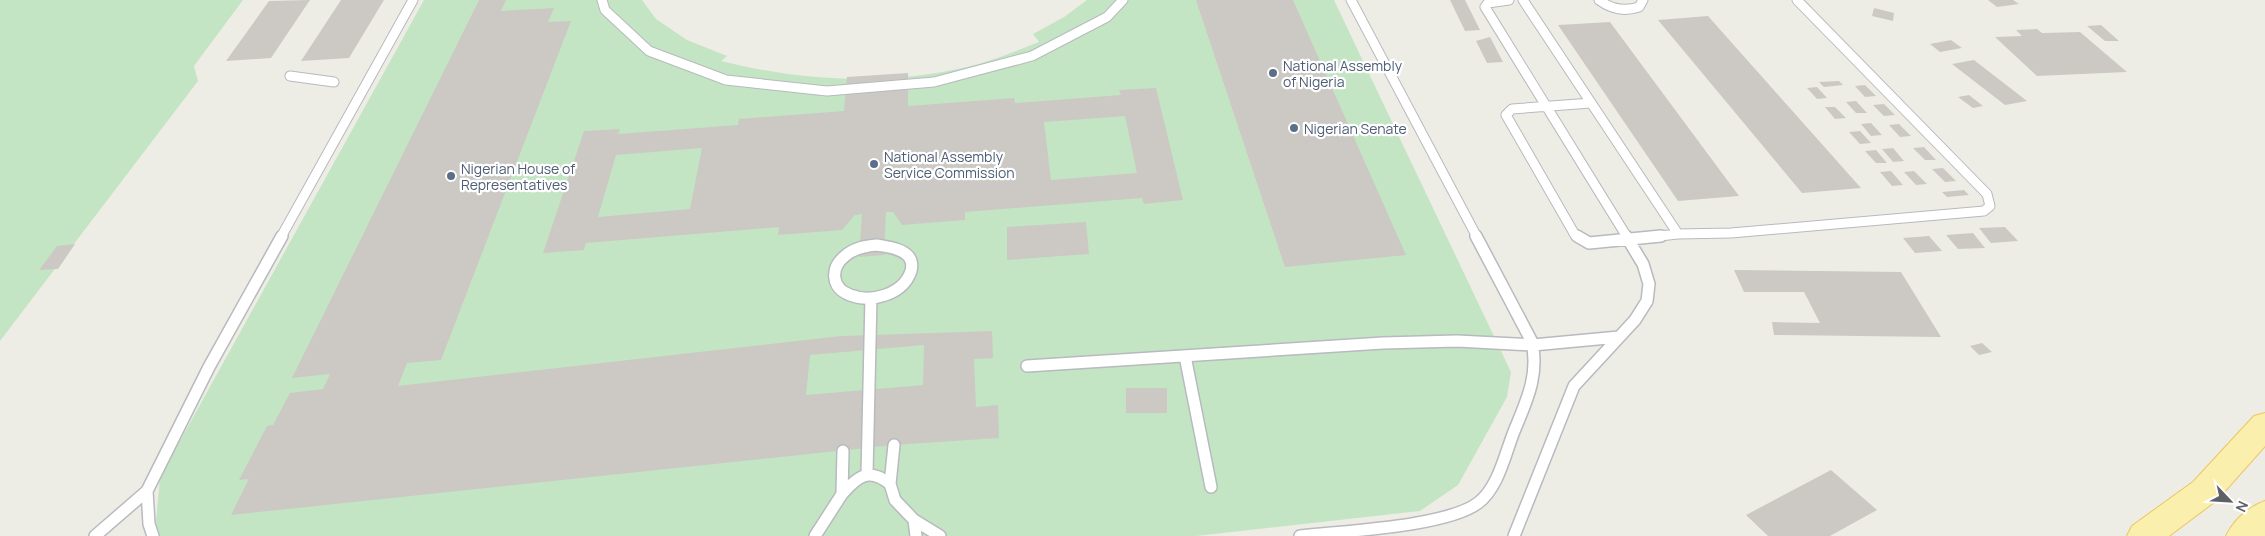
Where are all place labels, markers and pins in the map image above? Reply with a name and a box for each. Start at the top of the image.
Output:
place label: National Assembly of Nigeria [1283,56,1403,91]
marker: National Assembly of Nigeria [1267,67,1279,79]
place label: Nigerian Senate [1304,119,1407,138]
marker: Nigerian Senate [1288,122,1300,134]
place label: National Assembly Service Commission [884,147,1015,182]
marker: National Assembly Service Commission [868,158,880,170]
place label: Nigerian House of Representatives [461,159,575,194]
marker: Nigerian House of Representatives [445,170,457,182]

